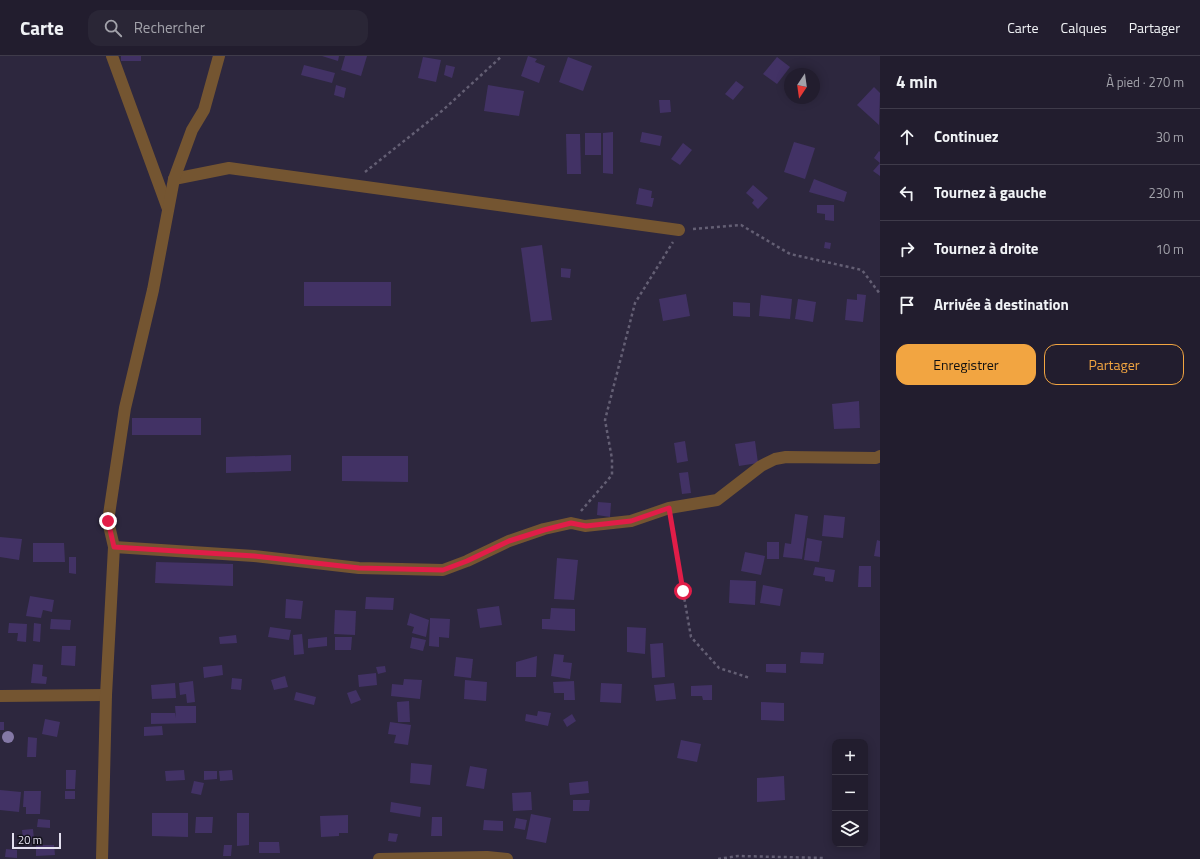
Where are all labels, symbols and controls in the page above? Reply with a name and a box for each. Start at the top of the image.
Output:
search box [88,10,368,46]
text: Carte [20,13,64,42]
text: Rechercher [134,16,205,39]
icon: search [102,17,124,39]
text: Carte [1007,17,1039,38]
text: Calques [1061,17,1107,38]
text: Partager [1129,17,1180,38]
north arrow [784,68,820,104]
text: 4 min [896,69,937,95]
text: À pied · 270 m [1106,72,1184,92]
text: Continuez [934,125,999,148]
icon: ahead [896,126,918,148]
text: 30 m [1156,127,1184,147]
text: Tournez à gauche [934,181,1046,204]
icon: left [896,182,918,204]
text: 230 m [1148,183,1184,203]
text: Tournez à droite [934,237,1039,260]
icon: right [896,238,918,260]
text: 10 m [1156,239,1184,259]
text: Arrivée à destination [934,293,1069,316]
icon: arrive [896,294,918,316]
button: Enregistrer [896,344,1036,385]
button: Partager [1044,344,1184,385]
route end [99,512,117,530]
route start [674,582,692,600]
map controls [832,739,868,847]
button: + [832,739,868,775]
button: − [832,775,868,811]
button: layers [832,811,868,847]
scale bar [12,831,61,850]
text: 20 m [18,832,42,848]

